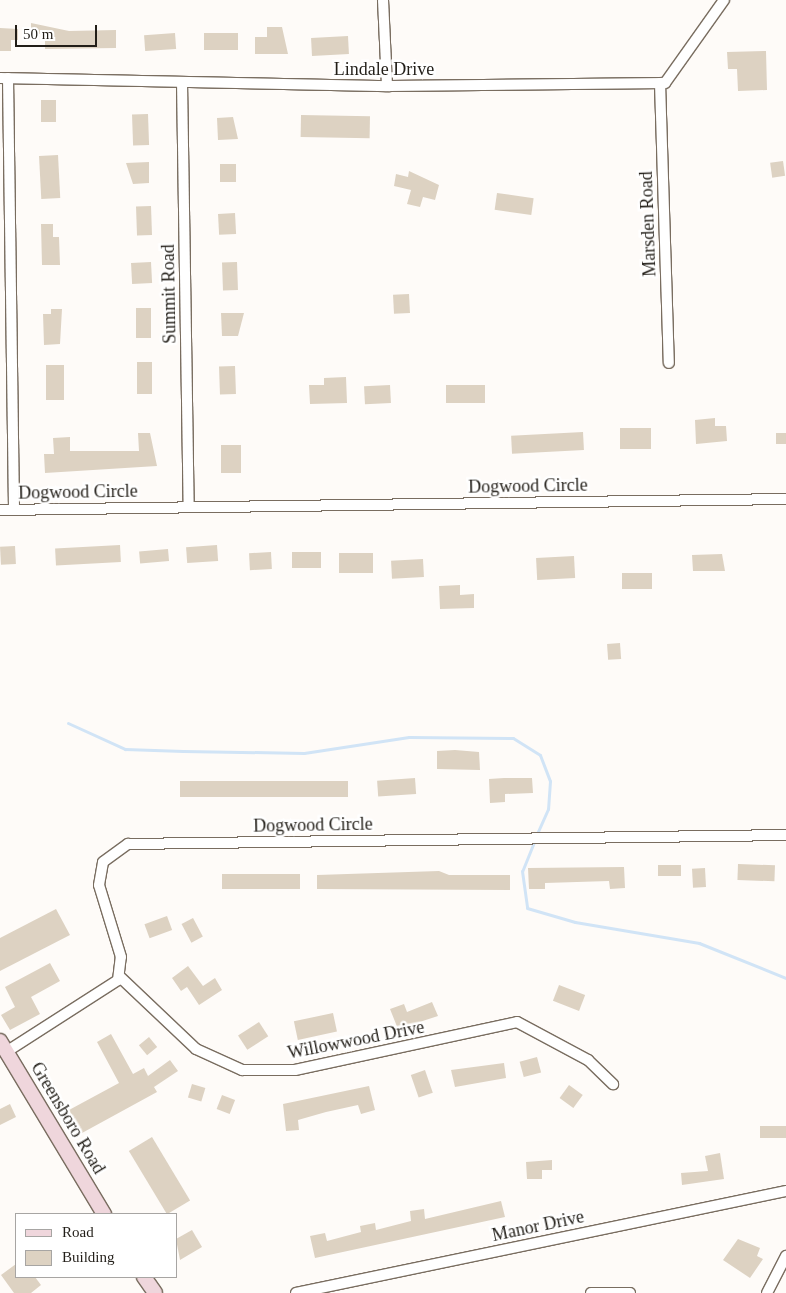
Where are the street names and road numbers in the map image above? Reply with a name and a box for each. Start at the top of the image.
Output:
street label: Lindale Drive [334,58,434,80]
street label: Marsden Road [635,171,661,277]
street label: Summit Road [157,244,181,344]
street label: Dogwood Circle [468,474,588,498]
street label: Dogwood Circle [18,480,138,504]
street label: Dogwood Circle [253,813,373,837]
street label: Willowwood Drive [286,1016,426,1064]
street label: Greensboro Road [26,1058,110,1178]
street label: Manor Drive [490,1206,586,1246]

